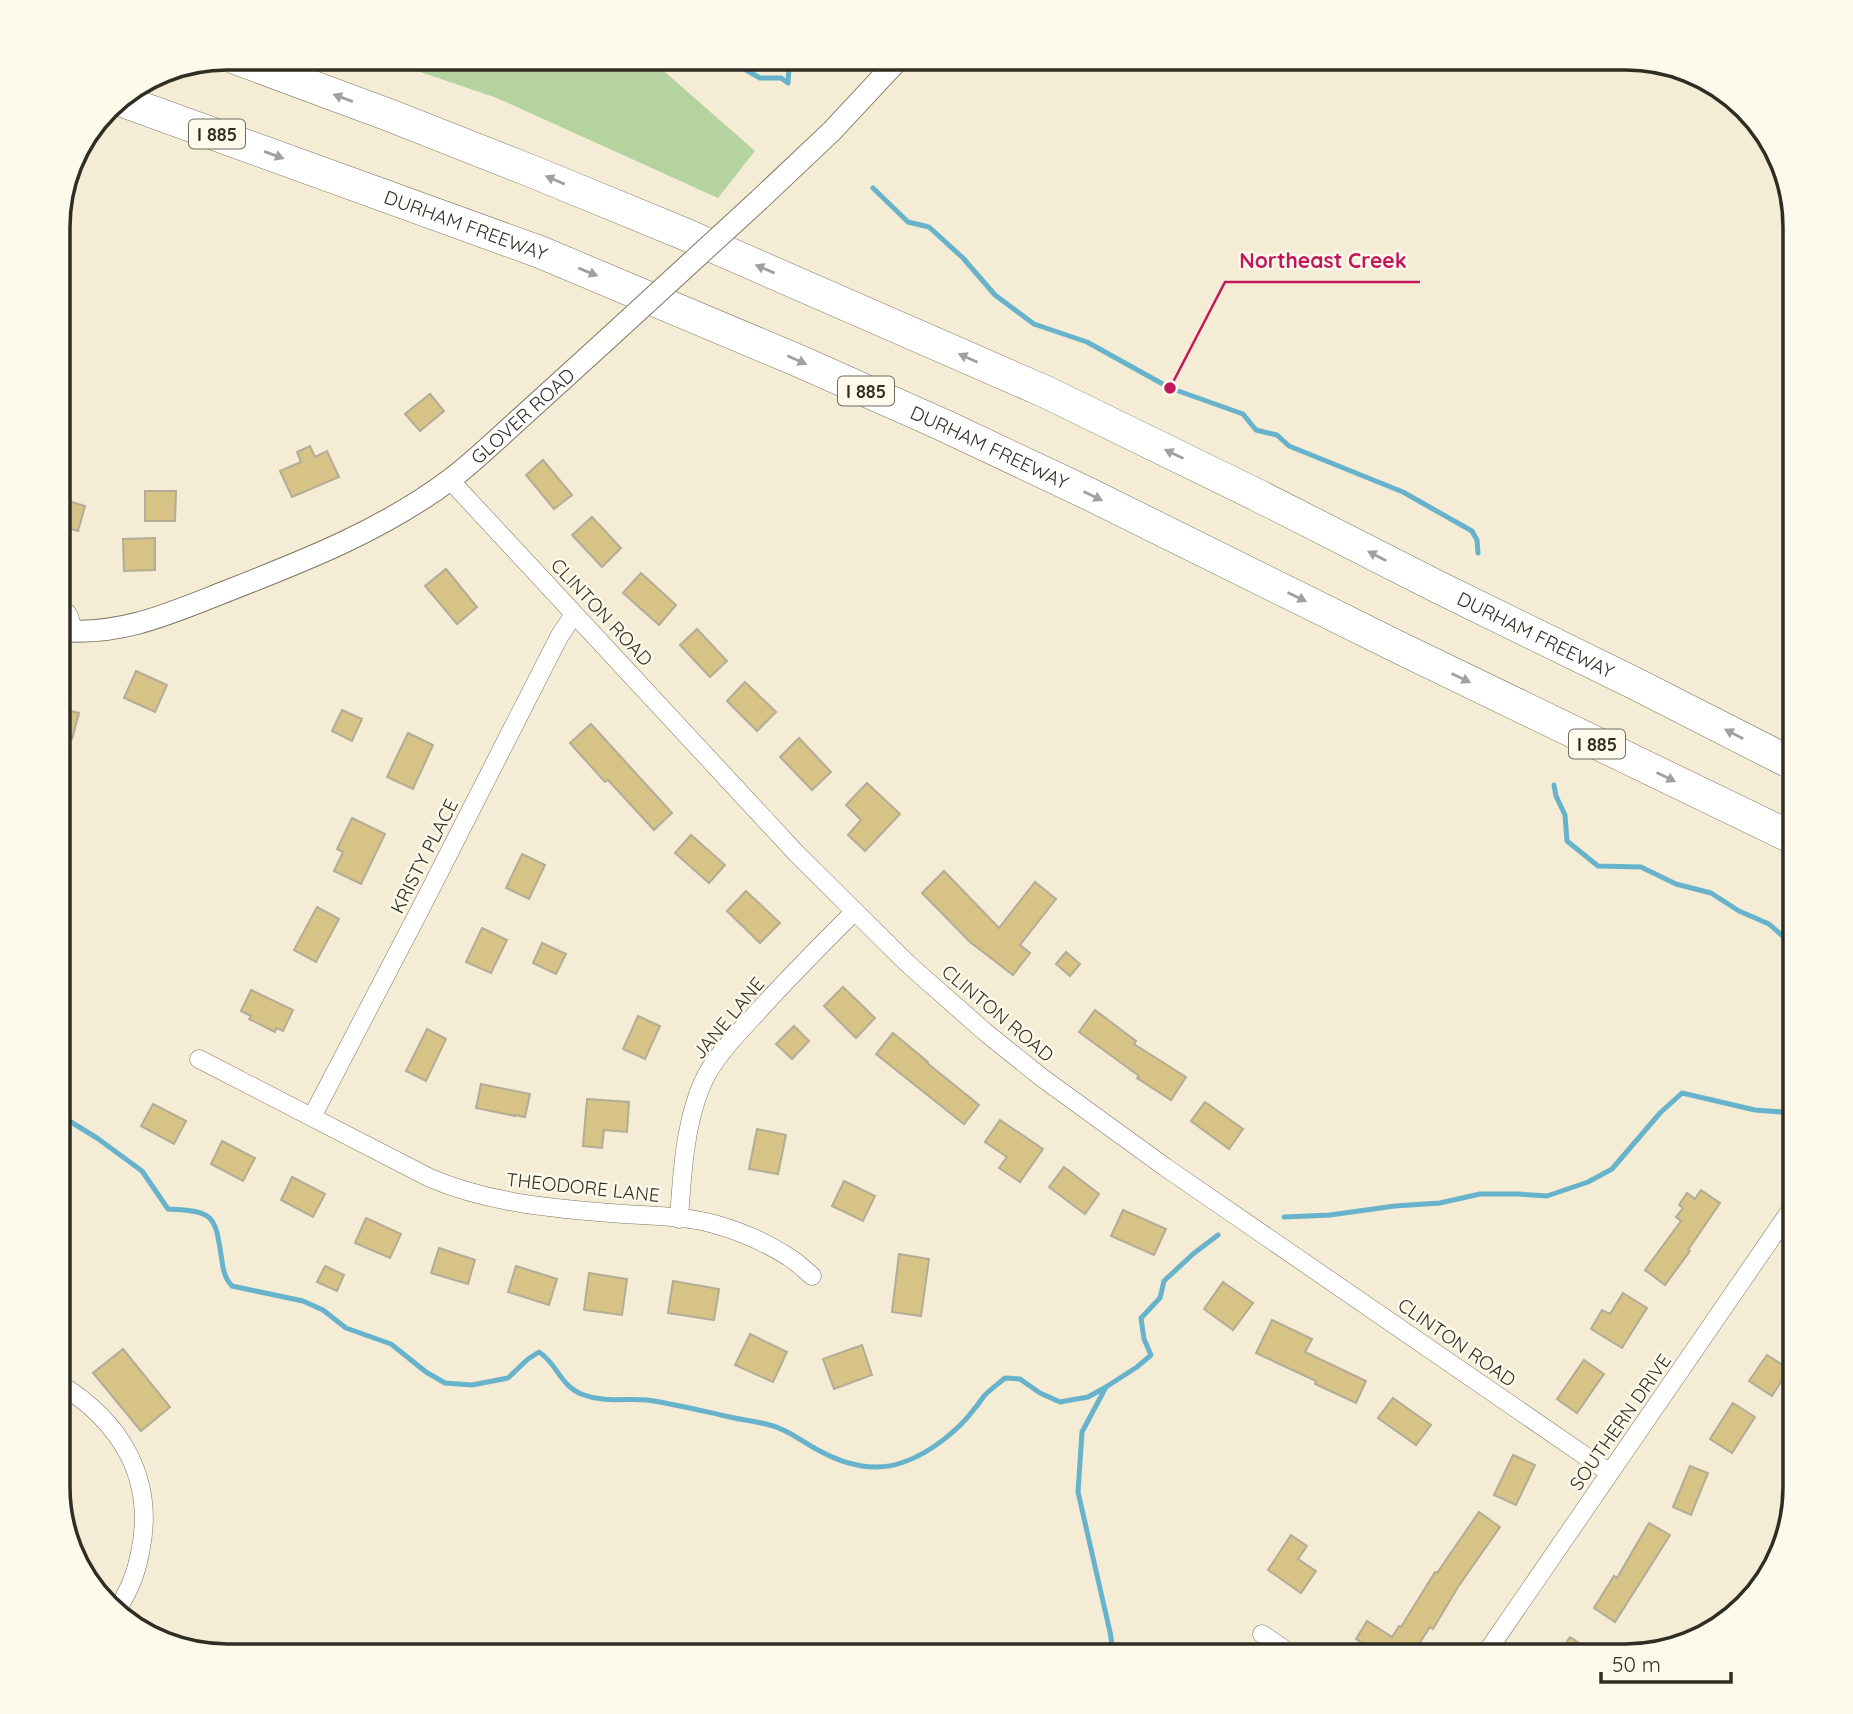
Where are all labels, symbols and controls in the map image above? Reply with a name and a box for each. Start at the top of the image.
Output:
one-way arrow [333,92,354,103]
road number: I 885 [189,119,245,148]
one-way arrow [263,150,284,161]
one-way arrow [545,175,566,186]
street label: DURHAM FREEWAY [381,185,552,266]
callout: Northeast Creek [1225,240,1420,282]
text: Northeast Creek [1239,247,1407,273]
one-way arrow [755,263,775,275]
one-way arrow [577,266,598,277]
one-way arrow [957,352,978,363]
one-way arrow [787,354,807,366]
street label: GLOVER ROAD [466,363,579,469]
road number: I 885 [838,376,894,405]
street label: DURHAM FREEWAY [907,400,1073,495]
one-way arrow [1164,448,1184,459]
one-way arrow [1083,490,1103,501]
one-way arrow [1367,551,1387,562]
street label: CLINTON ROAD [546,553,658,671]
street label: DURHAM FREEWAY [1453,586,1619,684]
one-way arrow [1287,591,1307,602]
one-way arrow [1451,672,1471,683]
one-way arrow [1724,728,1744,739]
road number: I 885 [1569,730,1625,758]
one-way arrow [1656,771,1676,783]
street label: KRISTY PLACE [385,795,463,917]
street label: CLINTON ROAD [937,959,1059,1067]
street label: JANE LANE [687,972,769,1064]
street label: THEODORE LANE [505,1167,661,1207]
street label: CLINTON ROAD [1393,1292,1521,1392]
street label: SOUTHERN DRIVE [1564,1349,1676,1495]
scale bar [1601,1640,1730,1684]
text: 50 m [1612,1651,1661,1677]

